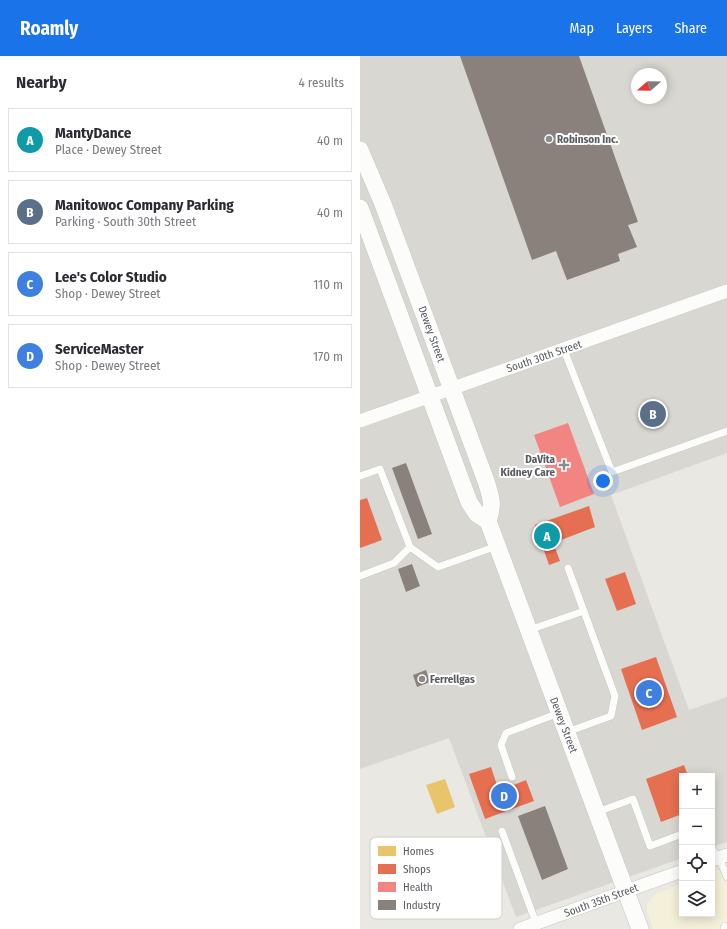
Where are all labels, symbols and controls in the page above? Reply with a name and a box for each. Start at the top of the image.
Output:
text: Roamly [20,17,78,40]
text: Map [570,20,594,37]
text: Layers [616,20,652,37]
text: Share [674,20,707,37]
north arrow [631,68,667,104]
text: Nearby [16,72,67,93]
text: 4 results [298,75,344,90]
text: MantyDance [55,124,131,142]
text: A [26,133,34,148]
text: 40 m [317,133,343,148]
place label: Robinson Inc. [557,133,619,146]
marker: Robinson Inc. [544,134,554,144]
text: Place · Dewey Street [55,142,162,157]
text: Manitowoc Company Parking [55,196,234,214]
text: B [26,205,34,220]
text: 40 m [317,205,343,220]
text: Parking · South 30th Street [55,214,196,229]
text: Lee's Color Studio [55,268,167,286]
text: C [27,277,33,292]
text: 110 m [313,277,343,292]
text: Shop · Dewey Street [55,286,161,301]
street label: Dewey Street [415,304,448,364]
street label: South 30th Street [505,337,584,375]
text: ServiceMaster [55,340,144,358]
text: D [26,349,34,364]
text: 170 m [313,349,343,364]
text: Shop · Dewey Street [55,358,161,373]
pin: B [640,399,666,429]
place label: DaVita Kidney Care [501,453,556,479]
marker: DaVita Kidney Care [558,459,570,471]
your location [593,471,613,491]
pin: A [534,521,560,551]
place label: Ferrellgas [430,673,475,686]
marker: Ferrellgas [417,674,427,684]
pin: C [636,678,662,708]
street label: Dewey Street [547,695,580,755]
map controls [679,773,715,917]
button: + [679,773,715,809]
pin: D [491,781,517,811]
button: − [679,809,715,845]
legend [370,837,502,919]
text: Homes [403,845,434,858]
button: locate [679,845,715,881]
text: Shops [403,863,431,876]
text: Health [403,881,433,894]
street label: South 35th Street [562,881,640,920]
button: layers [679,881,715,917]
text: Industry [403,899,440,912]

